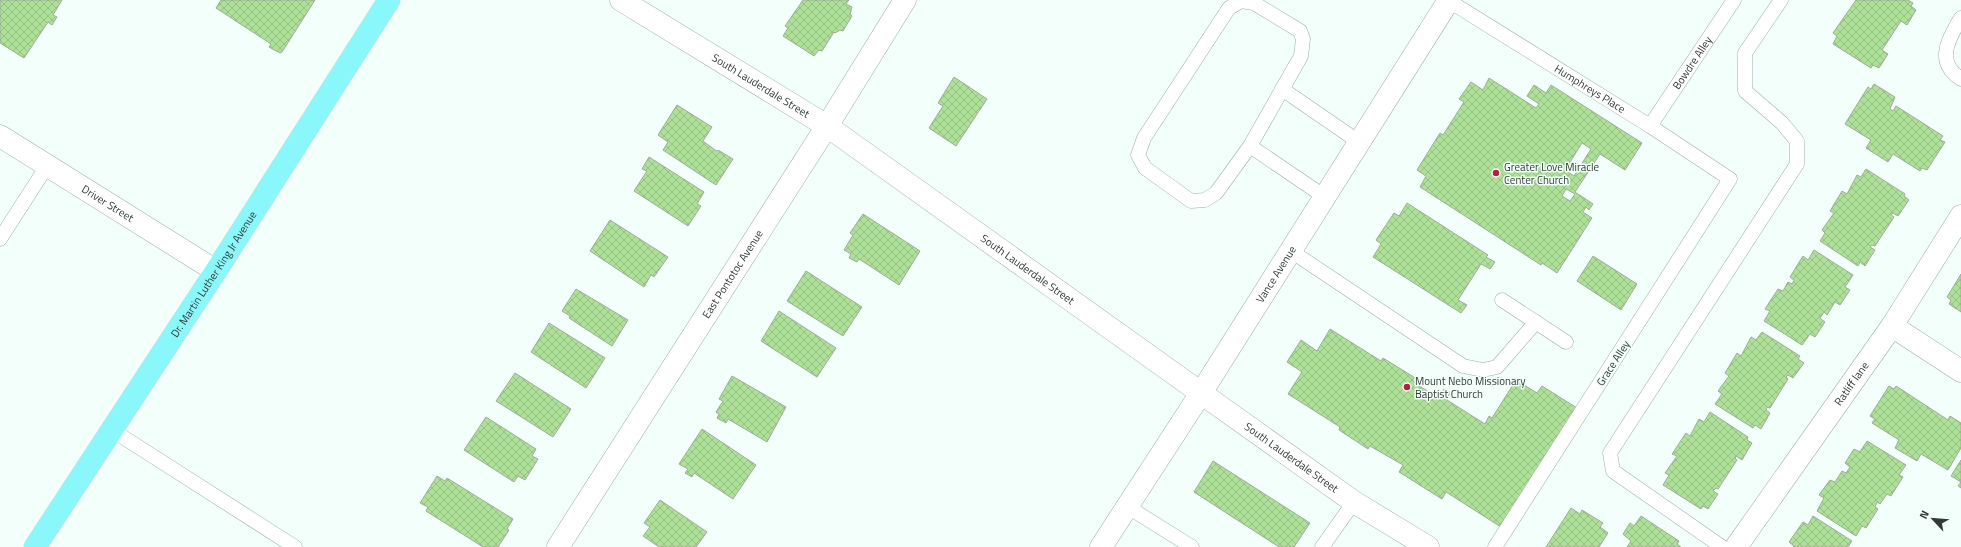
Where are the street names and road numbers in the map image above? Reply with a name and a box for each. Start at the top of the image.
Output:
street label: Bowdre Alley [1669,32,1716,93]
street label: South Lauderdale Street [709,50,813,122]
street label: Humphreys Place [1551,60,1629,117]
street label: Driver Street [79,181,137,226]
street label: Dr. Martin Luther King Jr Avenue [167,208,260,340]
street label: East Pontotoc Avenue [698,226,767,321]
street label: South Lauderdale Street [977,230,1078,308]
street label: Vance Avenue [1252,242,1300,306]
street label: Grace Alley [1592,337,1634,389]
street label: Ratliff lane [1830,358,1873,409]
street label: South Lauderdale Street [1241,418,1342,496]

